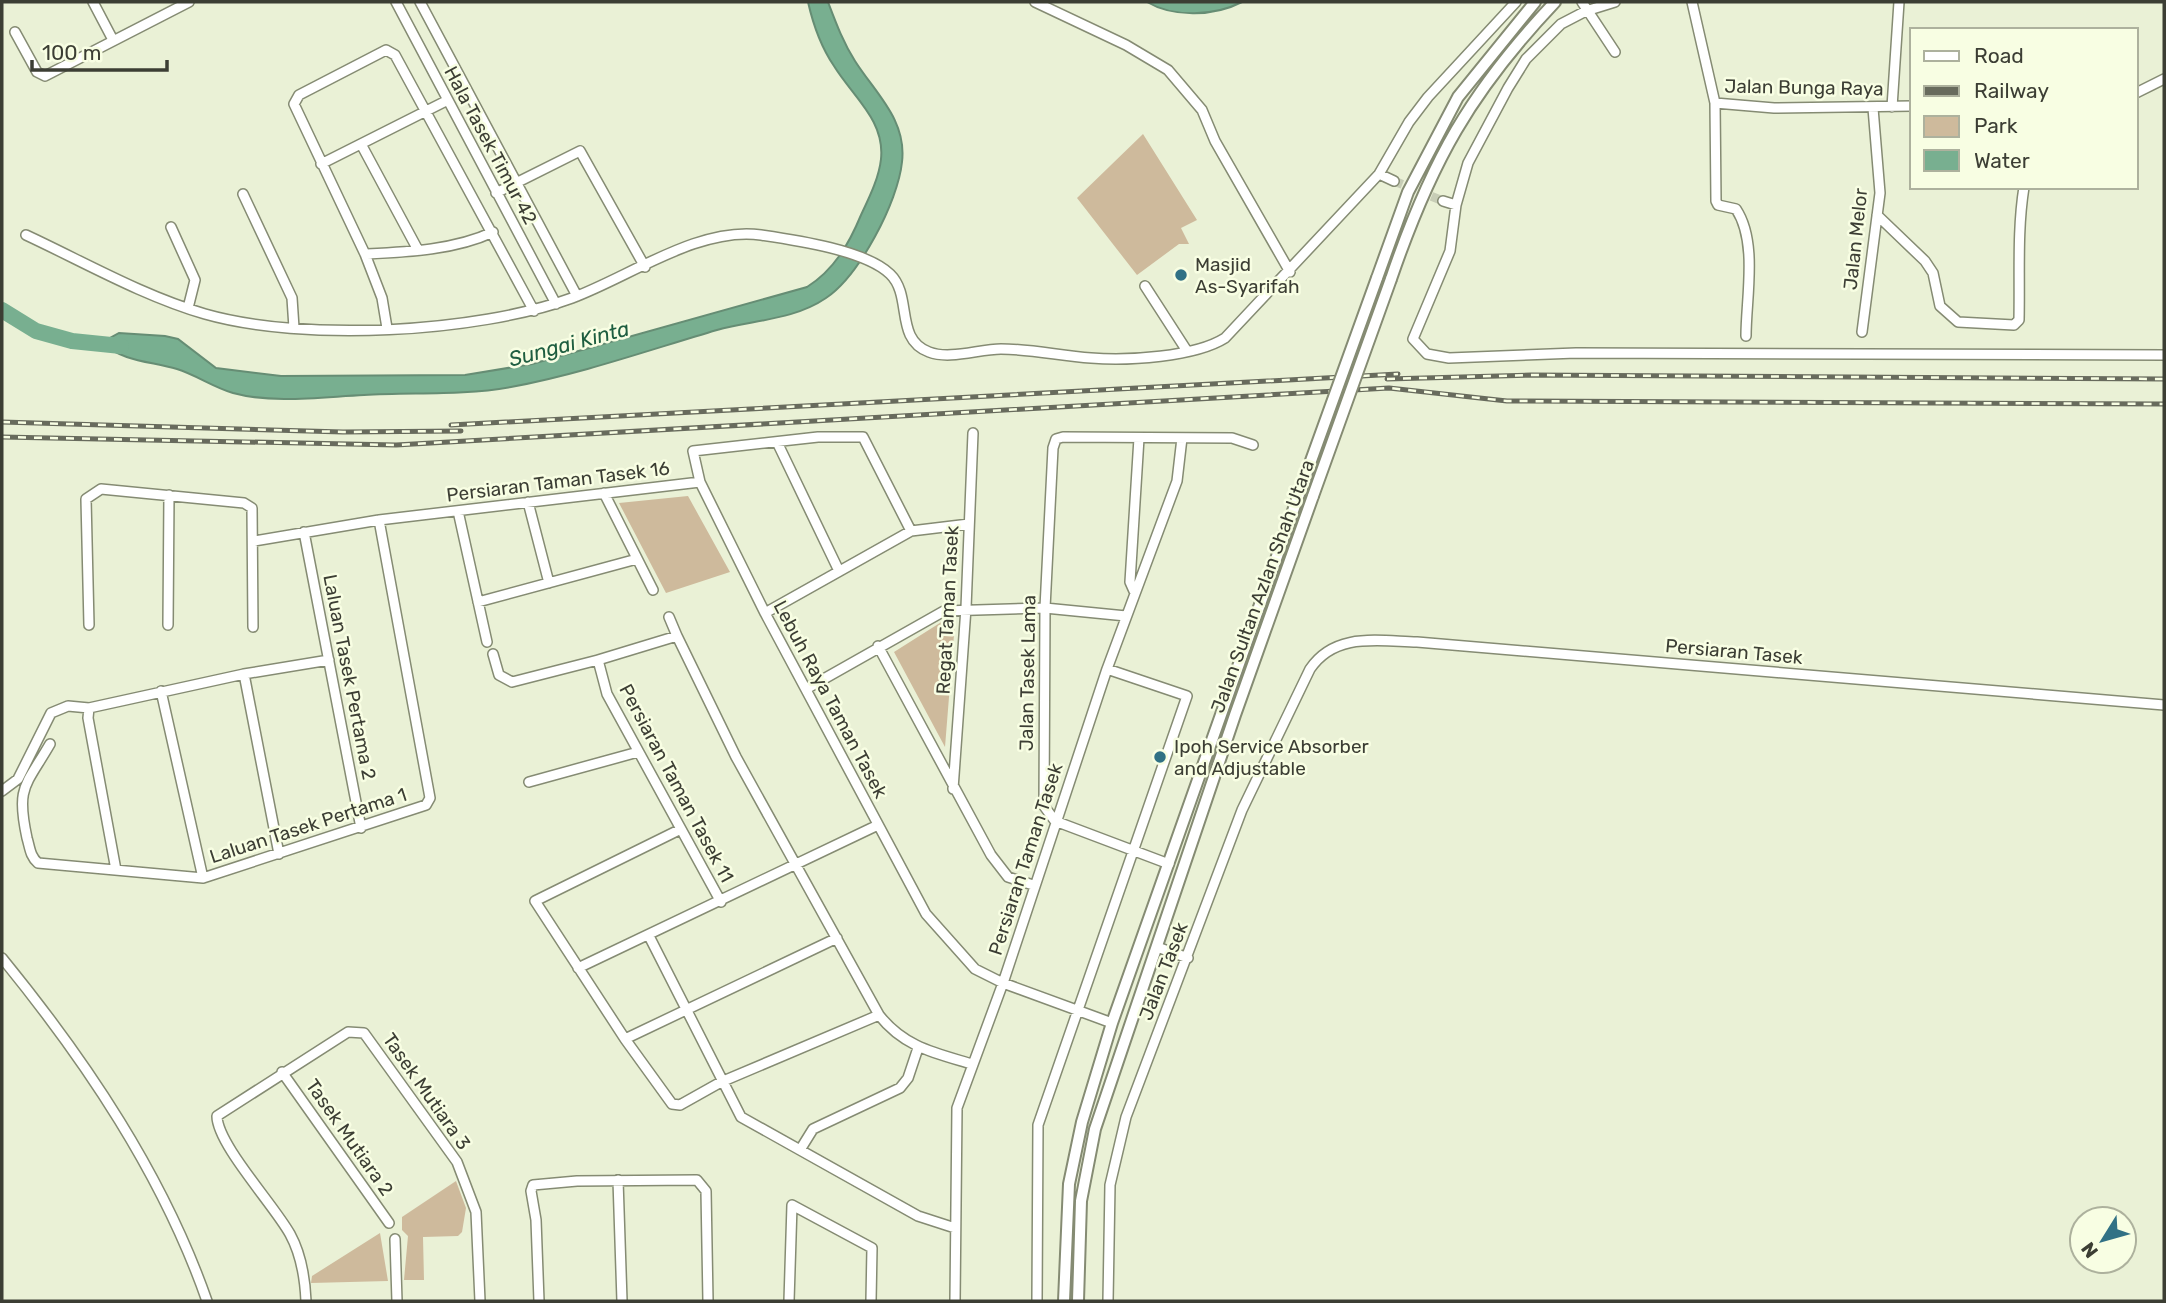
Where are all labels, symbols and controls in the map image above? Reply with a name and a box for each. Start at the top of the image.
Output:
scale bar [32,28,166,72]
legend [1910,28,2138,189]
text: 100 m [42,40,101,65]
text: Road [1974,43,2024,68]
street label: Hala Tasek Timur 42 [439,62,542,228]
street label: Jalan Bunga Raya [1724,75,1884,100]
text: Railway [1974,78,2049,103]
text: Park [1974,113,2018,138]
text: Water [1974,148,2030,173]
street label: Jalan Melor [1839,186,1872,291]
place label: Masjid As-Syarifah [1195,253,1300,298]
marker: Masjid As-Syarifah [1173,267,1189,283]
water label: Sungai Kinta [506,315,632,372]
street label: Persiaran Taman Tasek 16 [445,456,671,507]
street label: Jalan Sultan Azlan Shah Utara [1206,456,1319,716]
street label: Regat Taman Tasek [932,525,963,695]
street label: Laluan Tasek Pertama 2 [318,572,381,782]
street label: Jalan Tasek Lama [1015,595,1040,751]
street label: Lebuh Raya Taman Tasek [769,597,893,802]
street label: Persiaran Tasek [1664,634,1804,669]
street label: Persiaran Taman Tasek 11 [614,680,739,886]
place label: Ipoh Service Absorber and Adjustable [1174,735,1370,780]
marker: Ipoh Service Absorber and Adjustable [1152,749,1168,765]
street label: Persiaran Taman Tasek [984,760,1067,958]
street label: Laluan Tasek Pertama 1 [207,783,410,868]
street label: Jalan Tasek [1134,919,1193,1023]
street label: Tasek Mutiara 3 [378,1029,475,1154]
street label: Tasek Mutiara 2 [301,1075,398,1200]
north arrow [2068,1205,2138,1275]
text: N [2077,1238,2103,1262]

